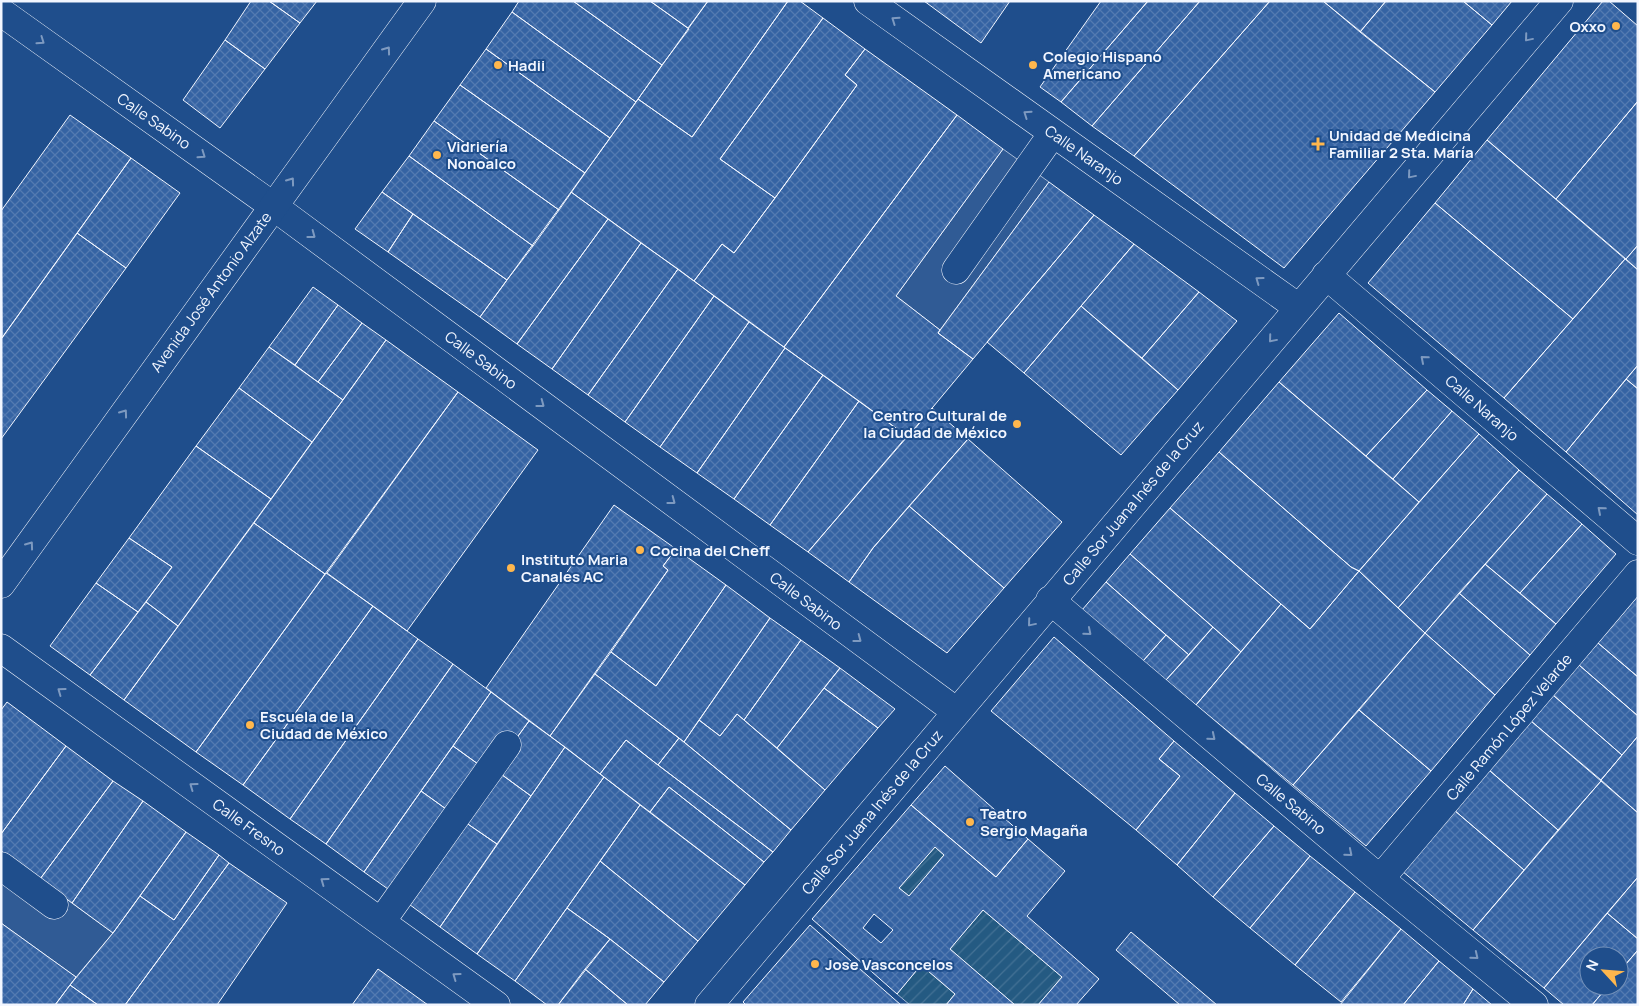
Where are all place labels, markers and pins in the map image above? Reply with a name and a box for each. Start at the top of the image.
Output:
place label: Oxxo [1569,16,1606,37]
marker: Oxxo [1610,20,1622,32]
place label: Colegio Hispano Americano [1043,46,1162,84]
place label: Hadii [508,55,545,76]
marker: Hadii [492,59,504,71]
marker: Colegio Hispano Americano [1027,59,1039,71]
place label: Unidad de Medicina Familiar 2 Sta. María [1329,125,1474,163]
place label: Vidriería Nonoalco [447,136,516,174]
marker: Unidad de Medicina Familiar 2 Sta. María [1311,137,1325,151]
marker: Vidriería Nonoalco [431,149,443,161]
place label: Centro Cultural de la Ciudad de México [863,405,1007,443]
marker: Centro Cultural de la Ciudad de México [1011,418,1023,430]
place label: Cocina del Cheff [650,540,770,561]
marker: Cocina del Cheff [634,544,646,556]
place label: Instituto Maria Canales AC [521,549,628,587]
marker: Instituto Maria Canales AC [505,562,517,574]
place label: Escuela de la Ciudad de México [260,706,388,744]
marker: Escuela de la Ciudad de México [244,719,256,731]
place label: Teatro Sergio Magaña [980,803,1088,841]
marker: Teatro Sergio Magaña [964,816,976,828]
place label: Jose Vasconcelos [825,954,953,975]
marker: Jose Vasconcelos [809,958,821,970]

